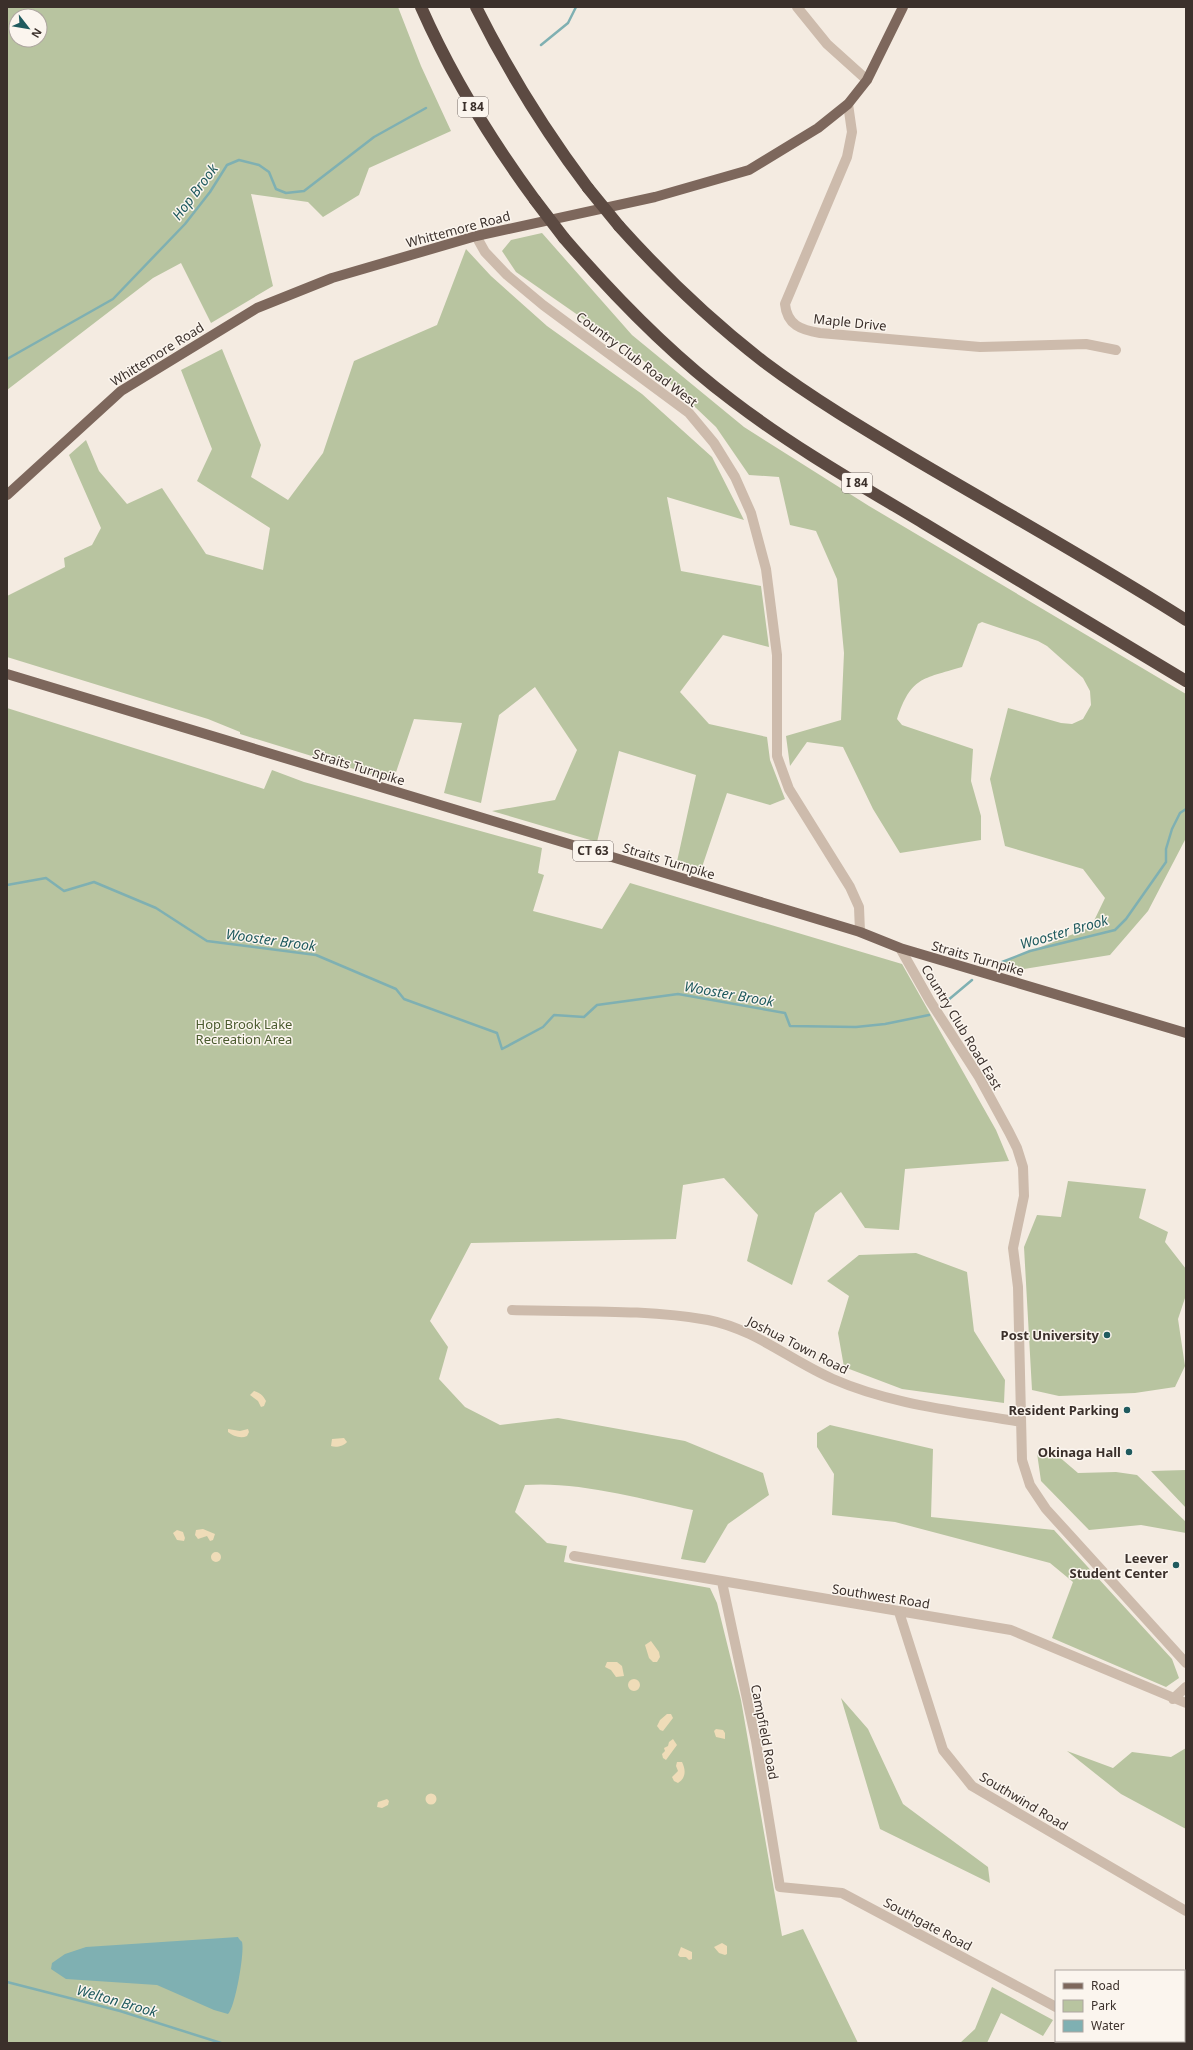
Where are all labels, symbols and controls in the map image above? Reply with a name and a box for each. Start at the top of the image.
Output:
north arrow [8,8,48,48]
text: N [28,26,46,41]
road number: I 84 [458,97,488,117]
water label: Hop Brook [167,159,223,224]
street label: Whittemore Road [404,206,512,252]
street label: Country Club Road West [573,307,702,411]
street label: Maple Drive [813,309,887,335]
street label: Whittemore Road [107,318,207,390]
road number: I 84 [842,473,872,493]
street label: Straits Turnpike [311,744,407,790]
street label: Straits Turnpike [621,838,717,884]
road number: CT 63 [573,841,613,861]
water label: Wooster Brook [1018,910,1111,953]
water label: Wooster Brook [225,924,318,955]
street label: Straits Turnpike [930,936,1026,980]
street label: Country Club Road East [917,961,1007,1093]
water label: Wooster Brook [683,976,776,1011]
park label: Hop Brook Lake Recreation Area [196,1015,292,1048]
street label: Joshua Town Road [743,1311,852,1378]
place label: Post University [1001,1326,1100,1344]
marker: Post University [1102,1330,1112,1340]
place label: Resident Parking [1009,1401,1119,1419]
marker: Resident Parking [1122,1405,1132,1415]
place label: Okinaga Hall [1038,1443,1121,1461]
marker: Okinaga Hall [1124,1447,1134,1457]
place label: Leever Student Center [1070,1549,1168,1582]
marker: Leever Student Center [1171,1560,1181,1570]
street label: Southwest Road [831,1579,931,1613]
street label: Campfield Road [747,1683,783,1781]
street label: Southwind Road [977,1768,1071,1834]
street label: Southgate Road [881,1893,975,1955]
legend [1055,1970,1185,2042]
text: Road [1091,1977,1120,1994]
water label: Welton Brook [75,1980,161,2021]
text: Park [1091,1997,1117,2014]
text: Water [1091,2017,1125,2034]

